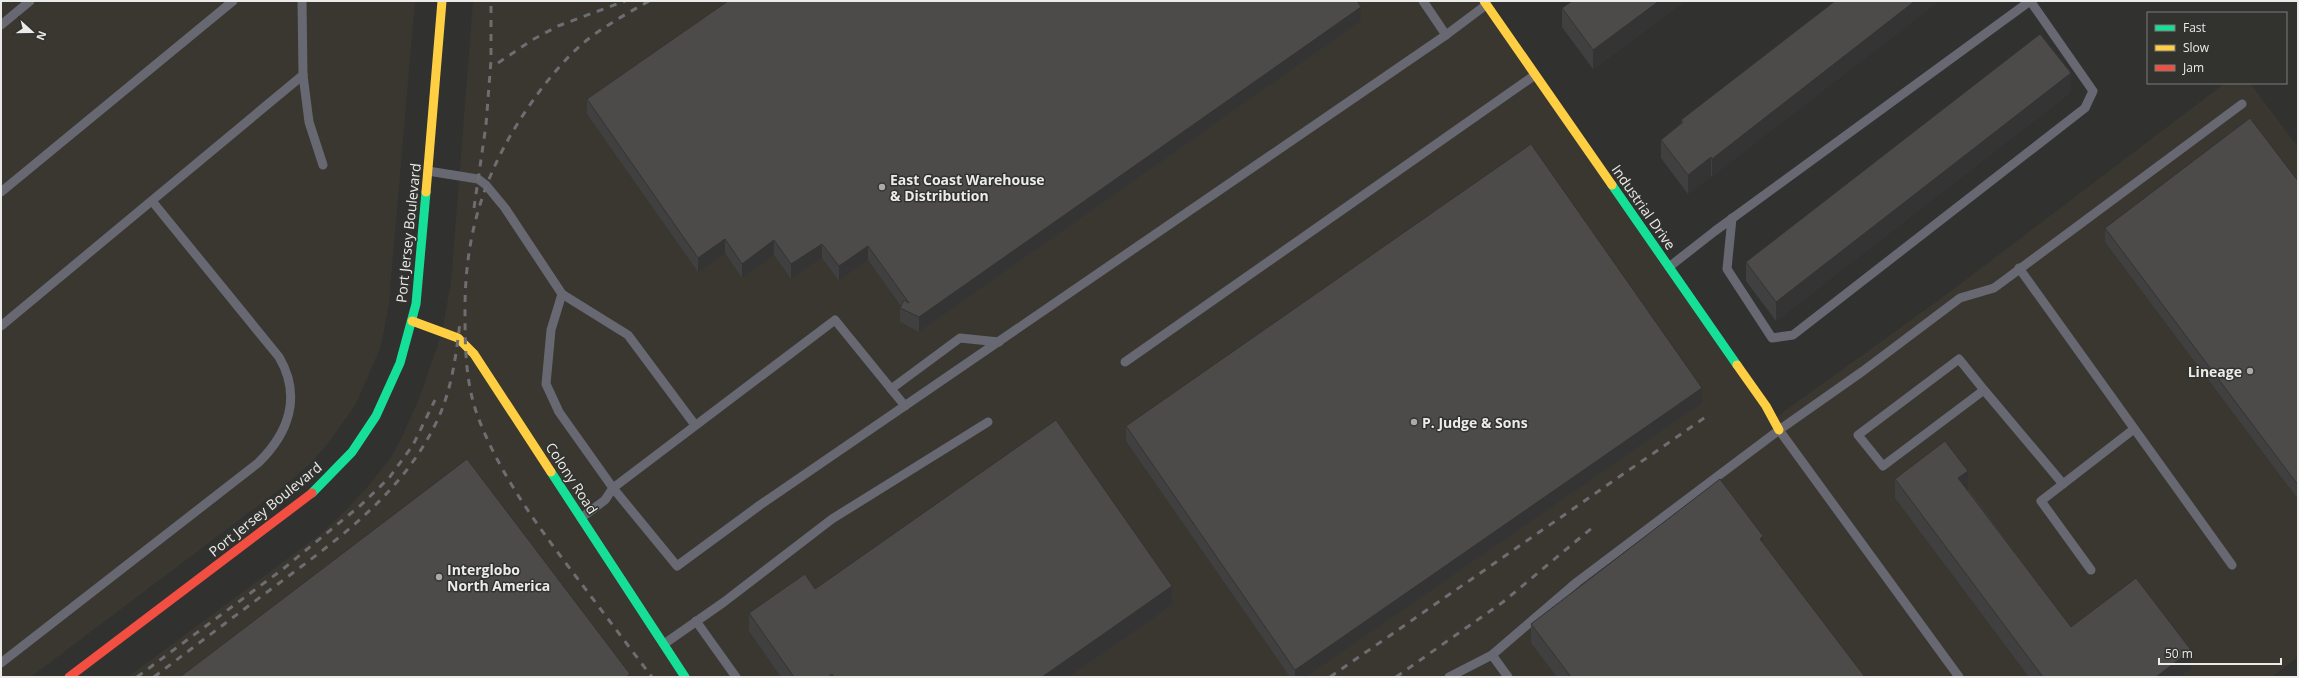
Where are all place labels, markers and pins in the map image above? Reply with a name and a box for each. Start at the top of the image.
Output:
place label: East Coast Warehouse & Distribution [890,170,1045,205]
marker: East Coast Warehouse & Distribution [877,182,887,192]
place label: Lineage [2188,362,2242,381]
marker: Lineage [2245,366,2255,376]
place label: P. Judge & Sons [1422,413,1528,432]
marker: P. Judge & Sons [1409,417,1419,427]
place label: Interglobo North America [447,560,550,595]
marker: Interglobo North America [434,572,444,582]

